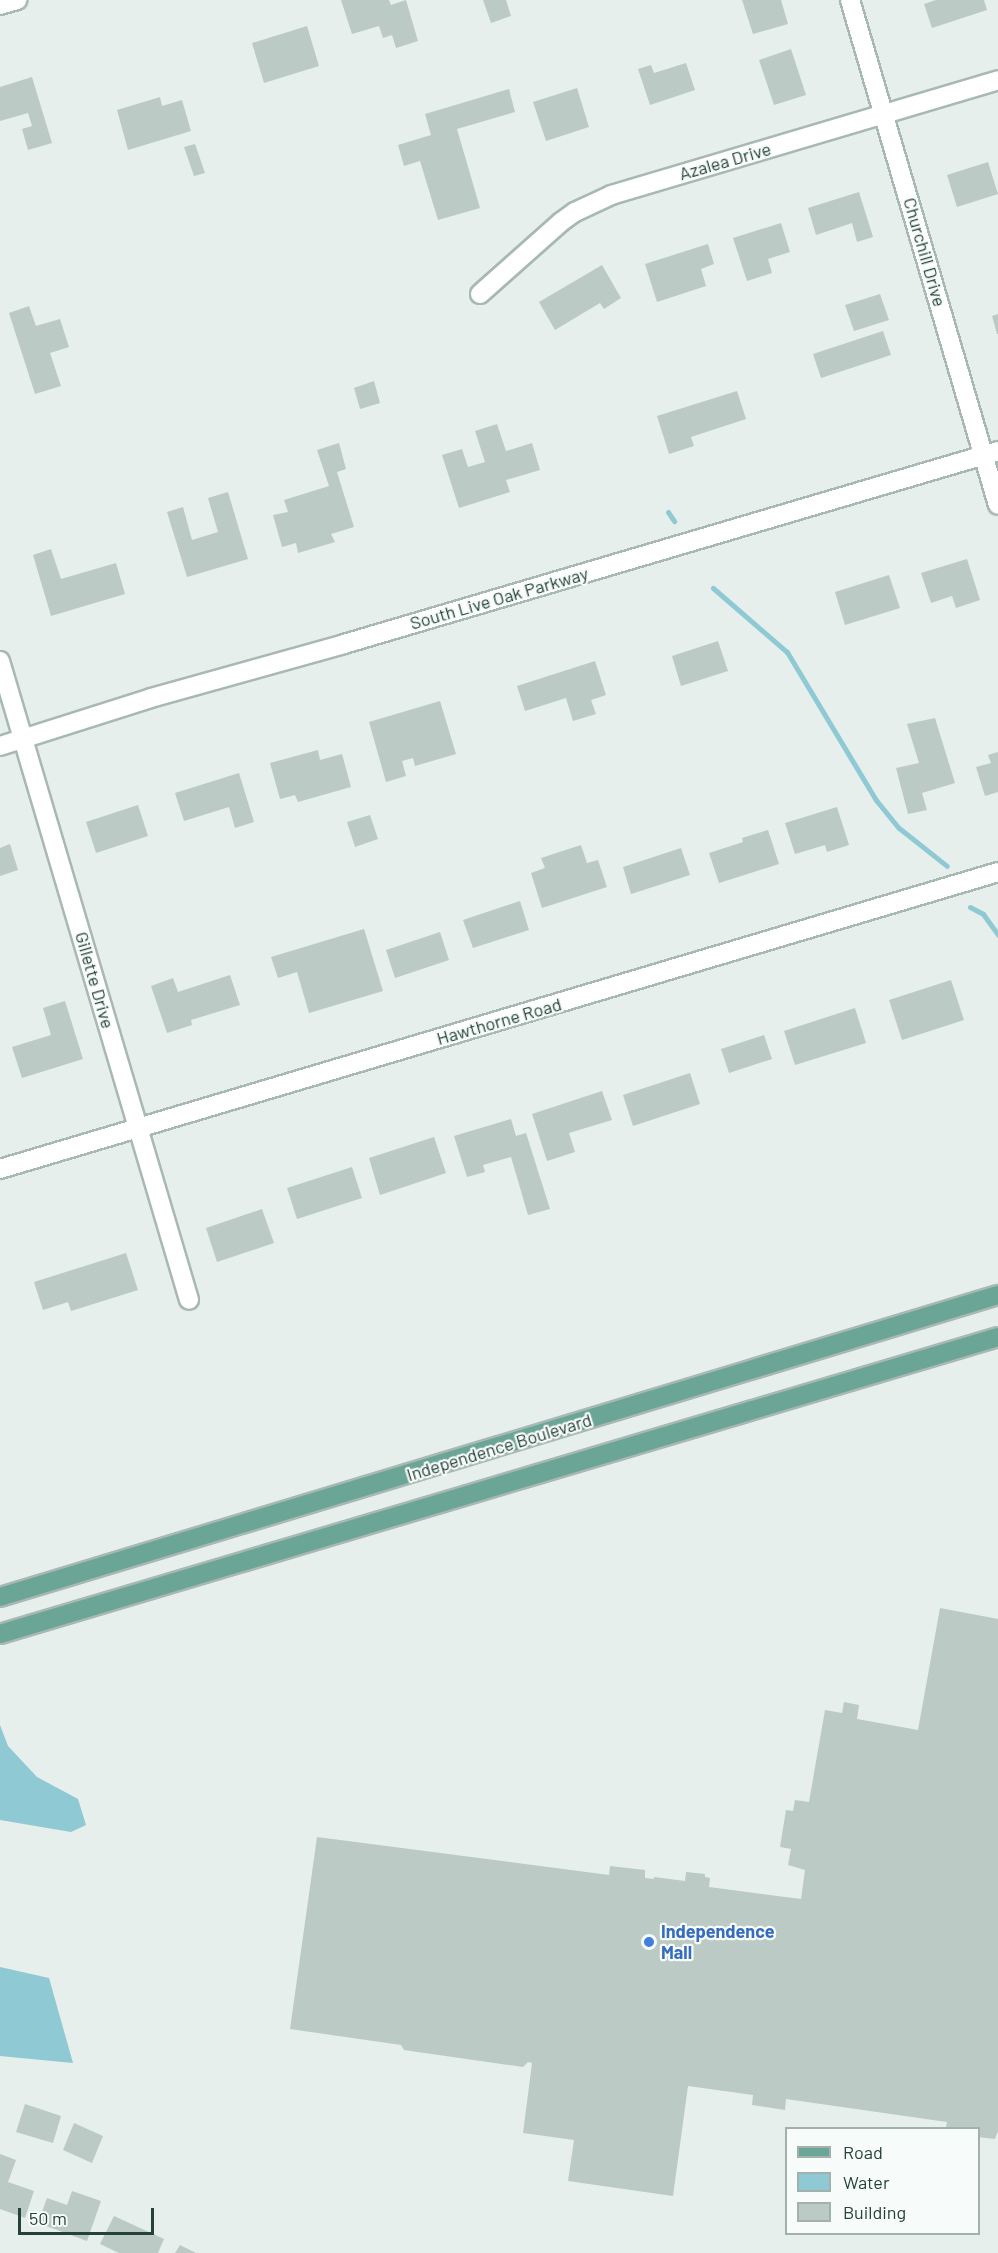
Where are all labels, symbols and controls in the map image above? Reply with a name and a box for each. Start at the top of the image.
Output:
street label: Azalea Drive [677,138,773,184]
street label: Churchill Drive [899,195,951,309]
street label: South Live Oak Parkway [407,562,591,634]
street label: Gillette Drive [71,929,119,1031]
street label: Hawthorne Road [434,993,564,1049]
street label: Independence Boulevard [404,1409,594,1485]
place label: Independence Mall [661,1921,775,1964]
marker: Independence Mall [642,1935,656,1949]
legend [785,2127,980,2235]
text: Road [843,2141,883,2163]
text: Water [843,2171,890,2193]
scale bar [21,2196,158,2234]
text: Building [843,2201,906,2223]
text: 50 m [29,2207,67,2229]

